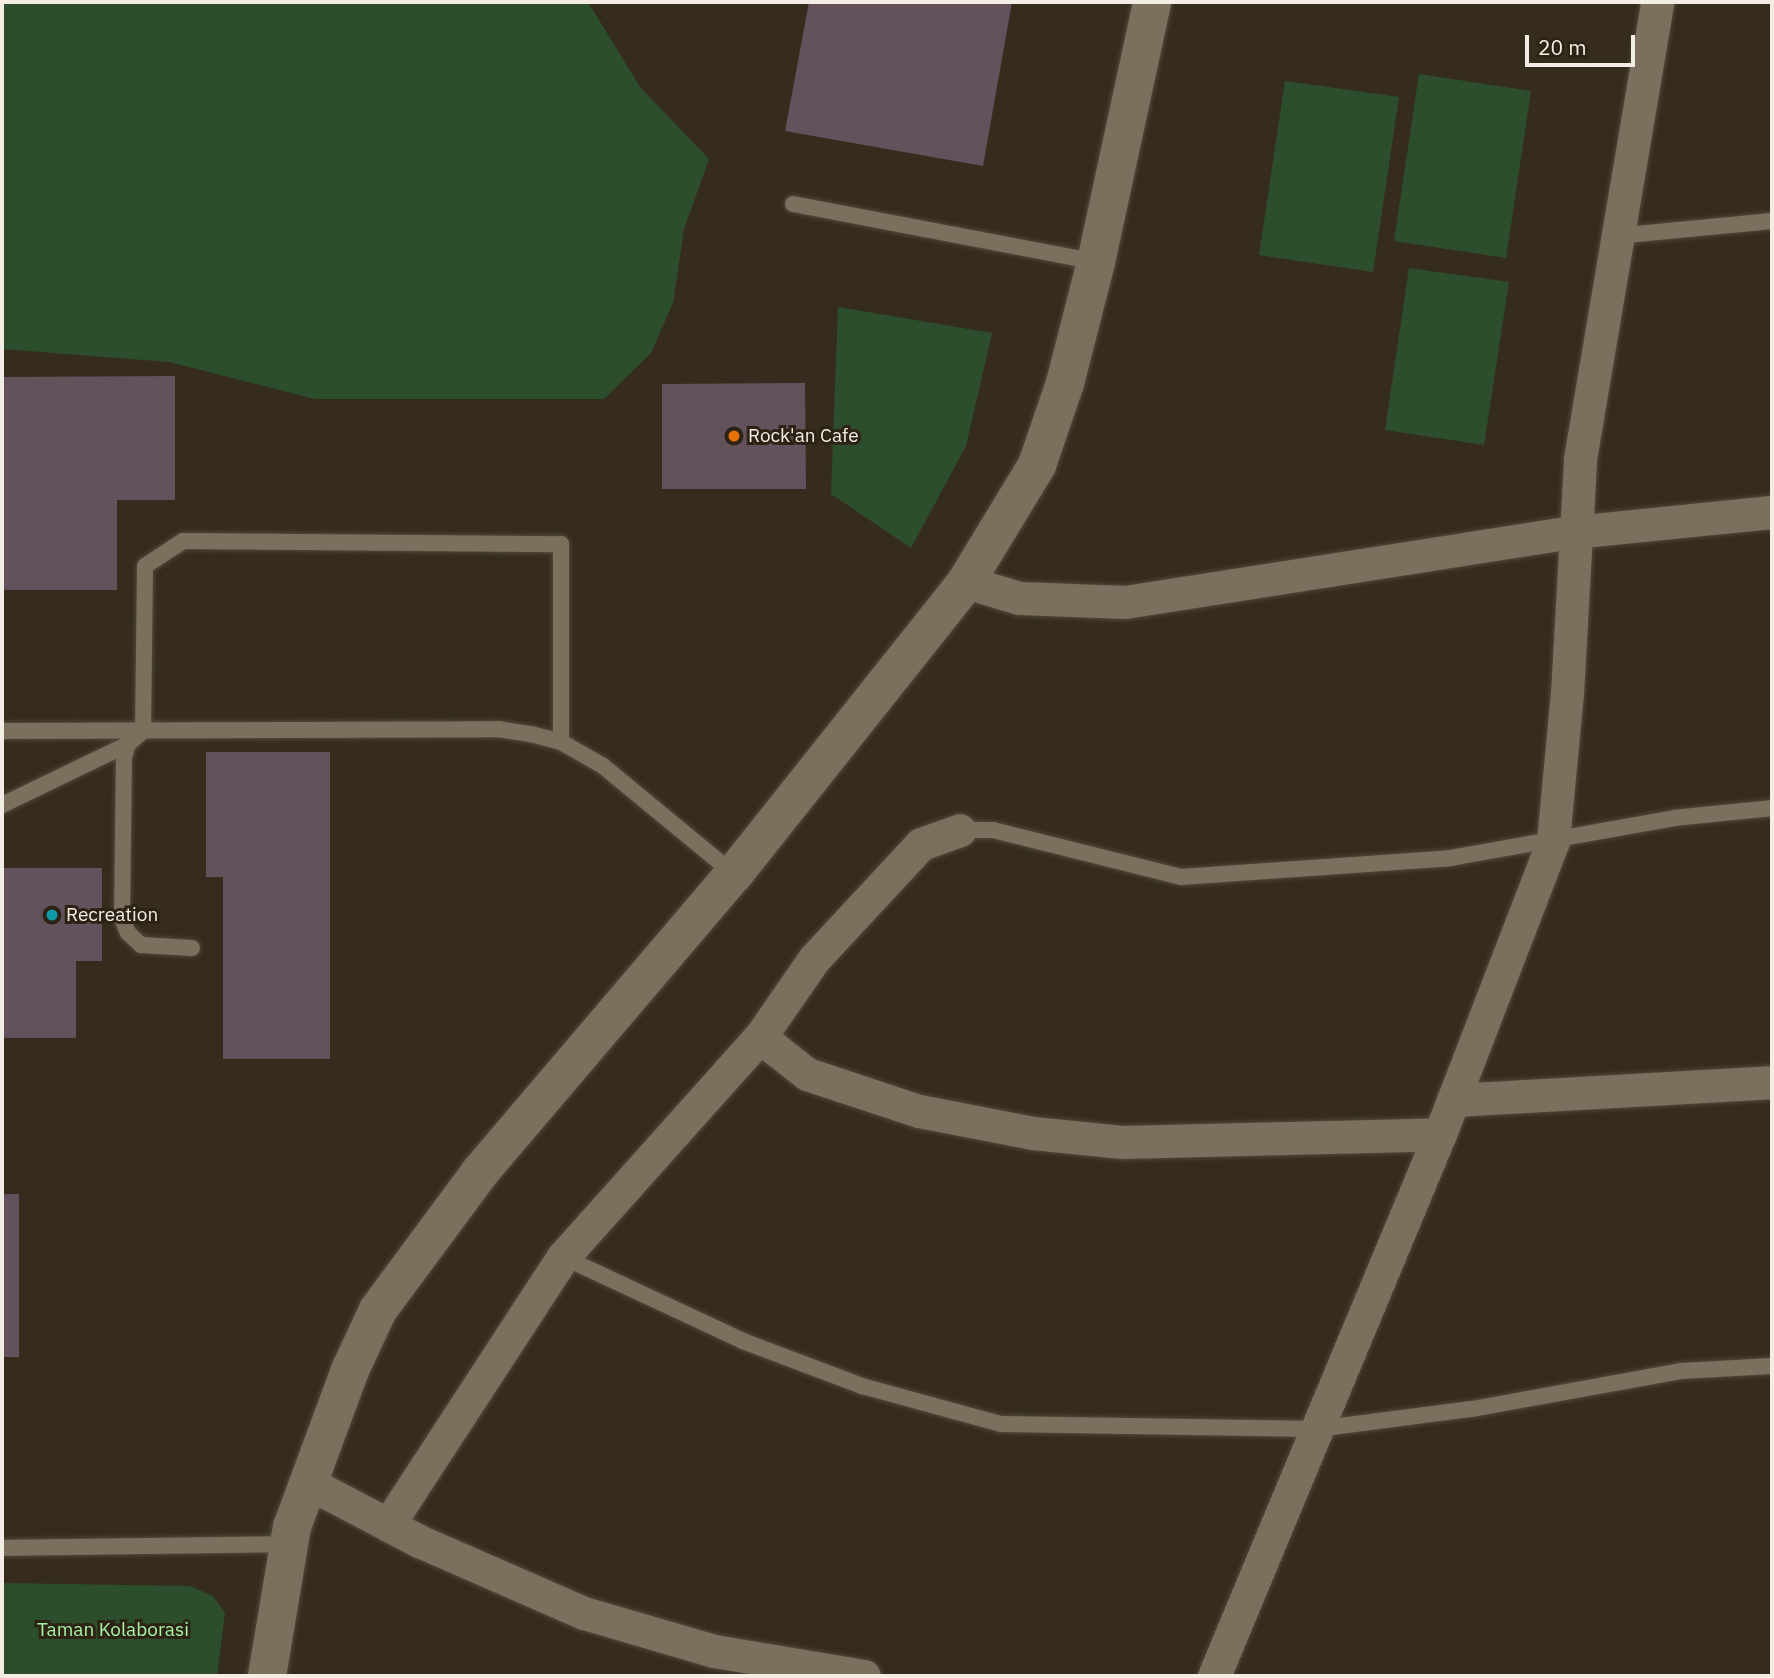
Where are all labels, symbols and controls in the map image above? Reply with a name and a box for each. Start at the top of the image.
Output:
scale bar [1529,21,1639,65]
text: 20 m [1538,33,1587,61]
place label: Rock'an Cafe [748,425,859,447]
marker: Rock'an Cafe [726,428,742,444]
place label: Recreation [66,904,158,926]
marker: Recreation [44,907,60,923]
park label: Taman Kolaborasi [37,1619,189,1641]

